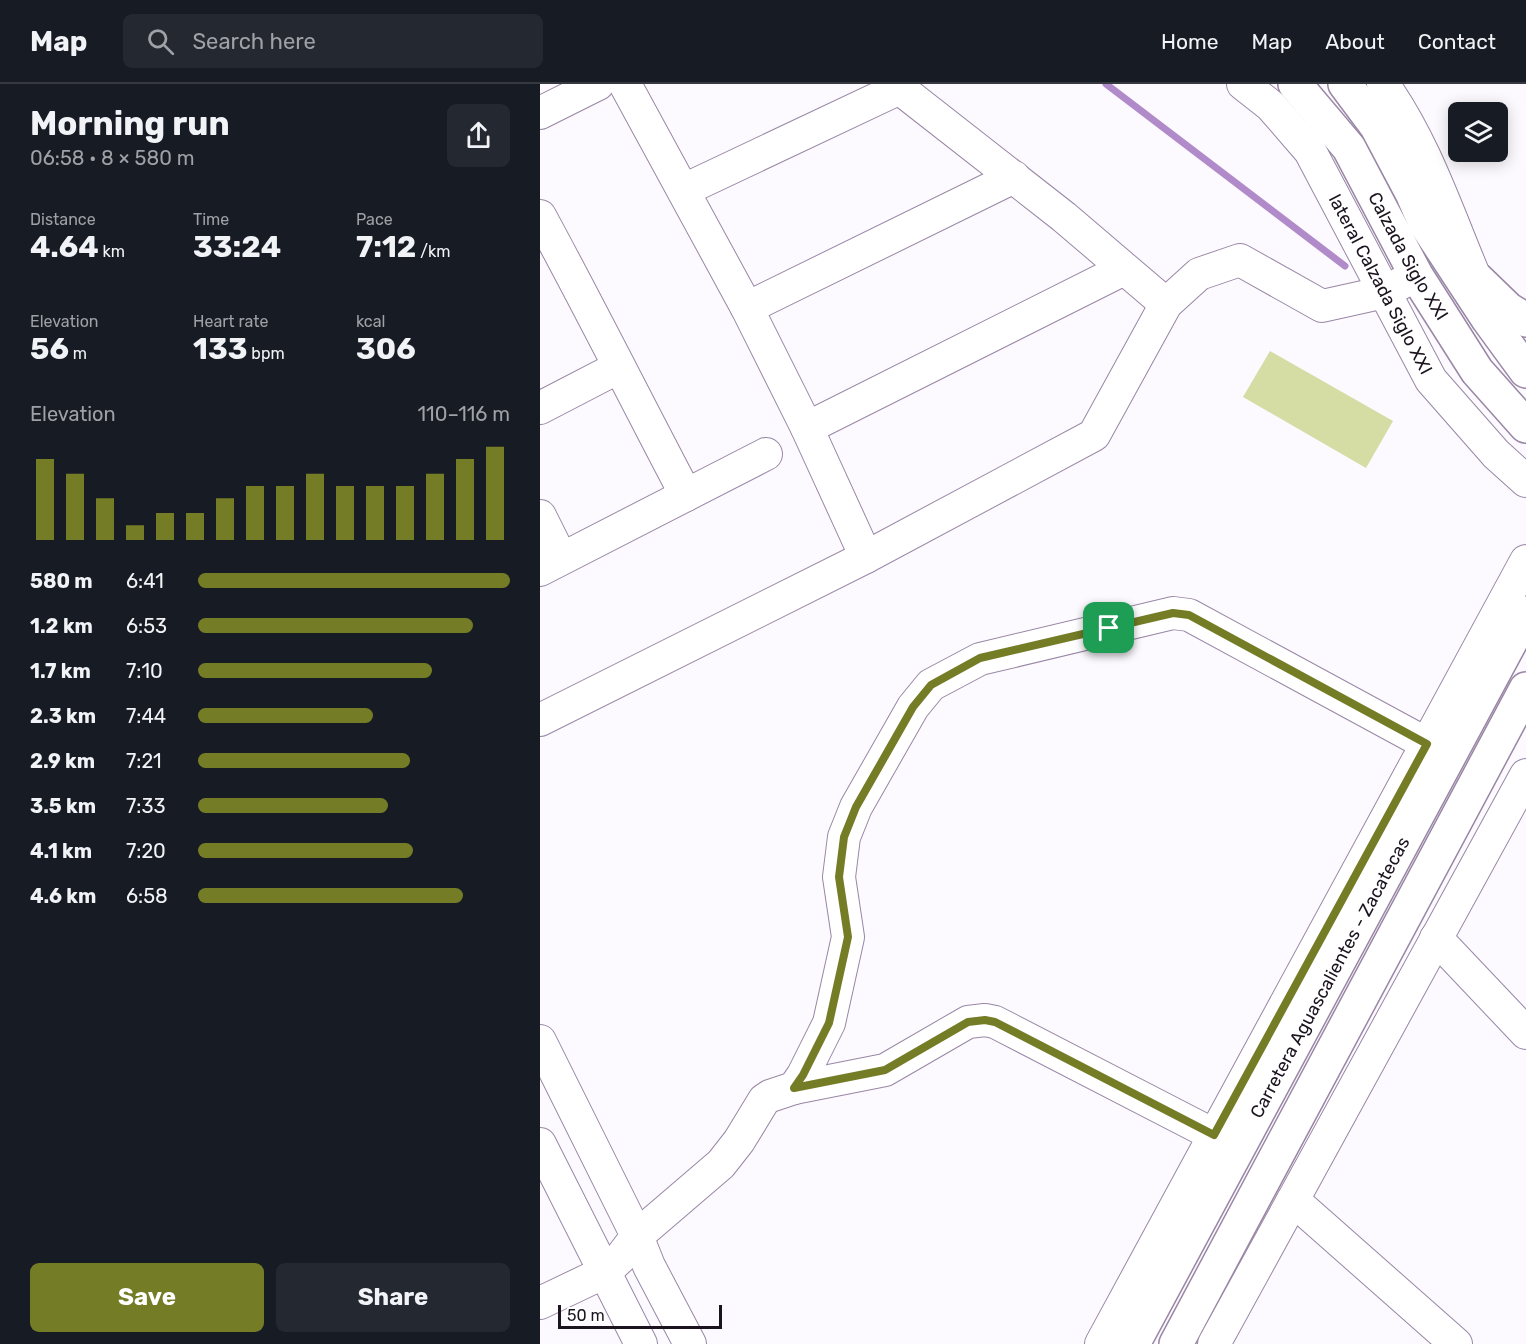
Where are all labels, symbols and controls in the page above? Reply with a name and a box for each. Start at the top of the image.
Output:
search box [123,14,543,68]
text: Map [30,25,87,58]
icon: search [144,25,177,58]
text: Search here [192,28,316,55]
text: Home [1161,29,1218,54]
text: Map [1251,29,1292,54]
text: About [1325,29,1385,54]
text: Contact [1418,29,1496,54]
map controls [1448,102,1508,162]
button: layers [1448,102,1508,162]
text: Morning run [30,104,230,143]
button: share [447,104,510,167]
text: 06:58 · 8 × 580 m [30,146,195,170]
street label: Calzada Siglo XXI [1363,188,1453,324]
street label: lateral Calzada Siglo XXI [1324,191,1437,378]
text: Distance [30,210,96,229]
text: Time [193,210,229,229]
text: Pace [356,210,393,229]
text: 4.64 [30,229,99,265]
text: 33:24 [193,229,281,265]
text: 7:12 [356,229,416,265]
text: km [99,242,125,261]
text: /km [416,242,451,261]
text: Elevation [30,312,99,331]
text: Heart rate [193,312,268,331]
text: kcal [356,312,385,331]
text: 56 [30,331,69,367]
text: 133 [193,331,247,367]
text: 306 [356,331,416,367]
text: m [69,344,87,363]
text: bpm [247,344,285,363]
text: Elevation [30,402,116,426]
text: 110–116 m [418,402,510,426]
text: 580 m [30,569,93,593]
text: 6:41 [126,569,164,593]
pin [1083,602,1134,653]
icon: arrive [1092,611,1125,644]
text: 1.2 km [30,614,93,638]
text: 6:53 [126,614,167,638]
text: 1.7 km [30,659,91,683]
text: 7:10 [126,659,163,683]
text: 2.3 km [30,704,96,728]
text: 7:44 [126,704,166,728]
text: 2.9 km [30,749,95,773]
text: 7:21 [126,749,162,773]
text: 3.5 km [30,794,96,818]
text: 7:33 [126,794,165,818]
street label: Carretera Aguascalientes - Zacatecas [1245,833,1414,1122]
text: 4.1 km [30,839,92,863]
text: 7:20 [126,839,166,863]
text: 4.6 km [30,884,96,908]
text: 6:58 [126,884,168,908]
button: Save [30,1263,264,1332]
button: Share [276,1263,510,1332]
scale bar [558,1302,722,1330]
text: 50 m [567,1306,605,1325]

